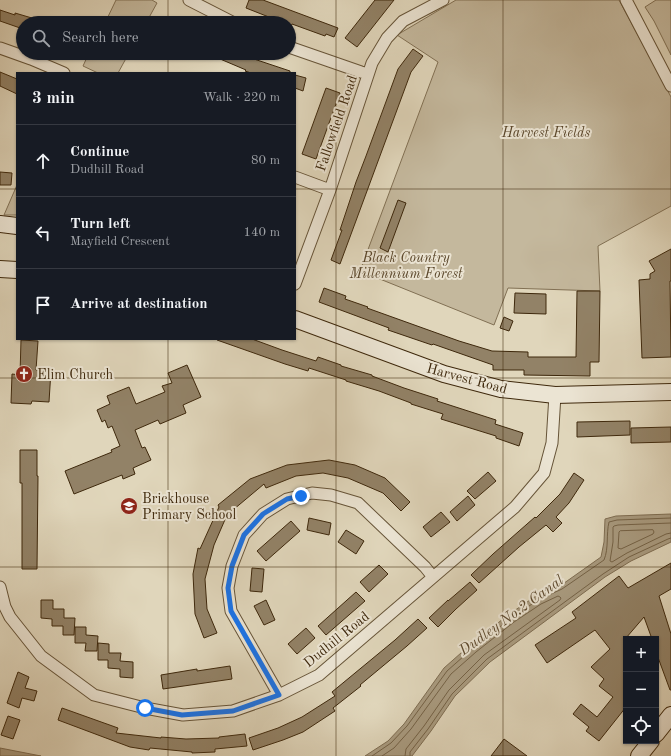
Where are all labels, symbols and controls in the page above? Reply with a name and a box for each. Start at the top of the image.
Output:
search box [16,16,296,60]
icon: search [30,27,52,49]
text: Search here [62,31,139,46]
street label: Fallowfield Road [314,73,360,173]
text: 3 min [32,90,75,107]
text: Walk · 220 m [203,91,280,104]
park label: Harvest Fields [501,126,590,140]
text: Continue [70,145,129,160]
icon: ahead [32,150,54,172]
text: 80 m [251,154,280,167]
text: Dudhill Road [70,163,144,176]
text: Turn left [70,217,130,232]
icon: left [32,222,54,244]
text: 140 m [243,226,280,239]
text: Mayfield Crescent [70,235,170,248]
park label: Black Country Millennium Forest [348,251,463,281]
icon: arrive [32,294,54,316]
text: Arrive at destination [70,297,208,312]
street label: Harvest Road [425,361,509,396]
church icon: Elim Church [14,364,34,384]
place label: Elim Church [37,368,114,382]
route end [292,487,310,505]
place label: Brickhouse Primary School [142,492,236,522]
school or university icon: Brickhouse Primary School [119,496,139,516]
water label: Dudley No.2 Canal [456,573,567,660]
street label: Dudhill Road [301,609,372,670]
map controls [623,636,659,744]
button: + [623,636,659,672]
button: − [623,672,659,708]
route start [136,699,154,717]
button: locate [623,708,659,744]

